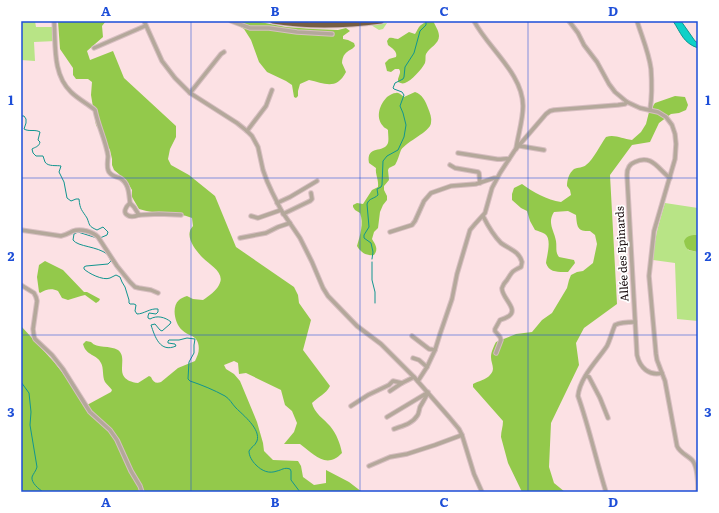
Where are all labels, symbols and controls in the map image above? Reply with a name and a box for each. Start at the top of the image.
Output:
text: A [101,1,111,20]
text: B [271,1,280,20]
text: C [439,1,449,20]
text: D [608,1,618,20]
text: 1 [8,90,14,109]
text: 1 [705,90,711,109]
street label: Allée des Epinards [611,206,631,302]
text: 2 [8,246,15,265]
text: 2 [705,246,712,265]
text: 3 [7,402,15,421]
text: 3 [704,402,712,421]
text: A [101,492,111,511]
text: B [271,492,280,511]
text: C [439,492,449,511]
text: D [608,492,618,511]

